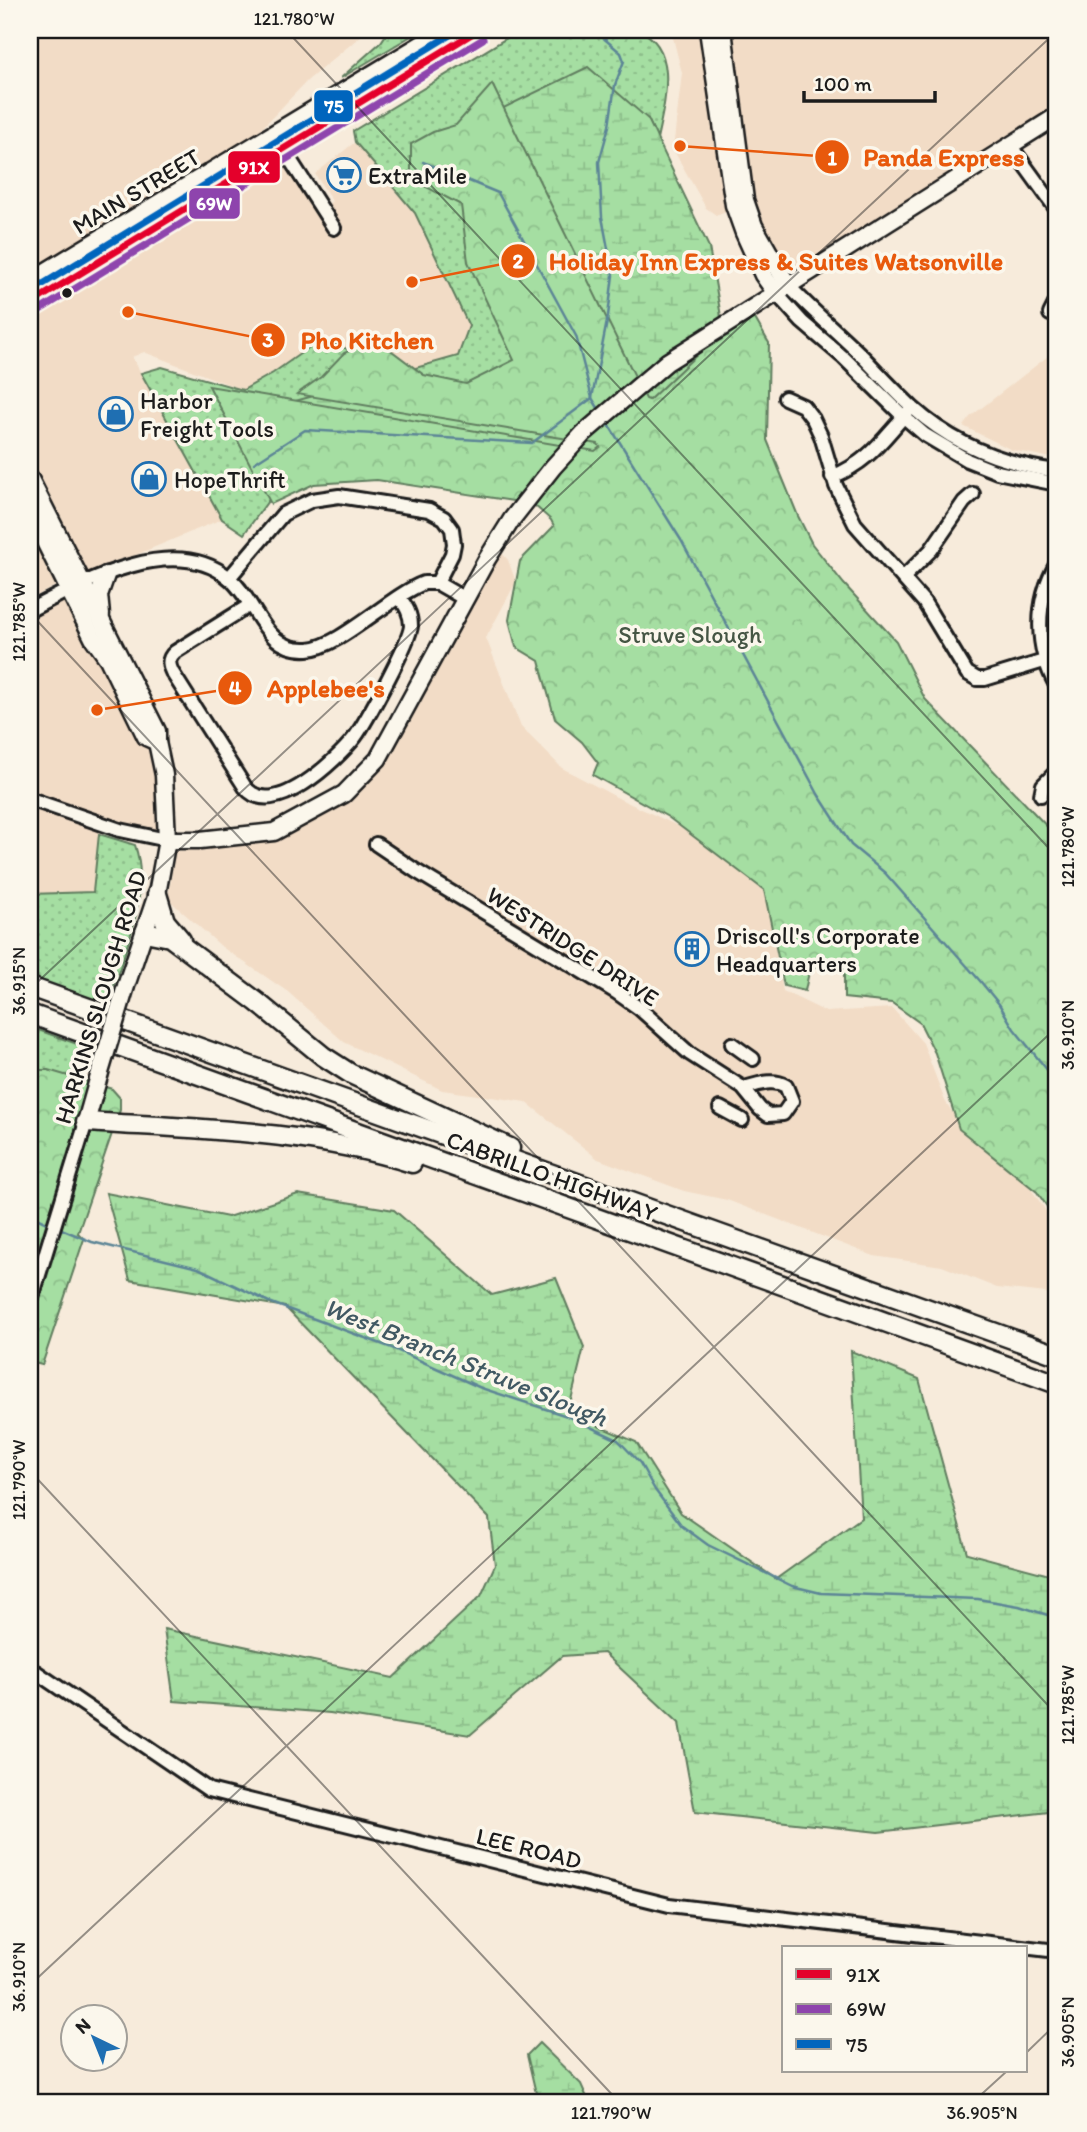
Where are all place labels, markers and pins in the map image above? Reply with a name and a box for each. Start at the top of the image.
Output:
callout: Panda Express [815,134,1038,181]
supermarket icon: ExtraMile [325,156,363,194]
place label: ExtraMile [368,161,467,190]
callout: Holiday Inn Express & Suites Watsonville [500,237,1017,284]
unlabelled marker [60,286,74,300]
callout: Pho Kitchen [251,316,448,363]
place label: Harbor Freight Tools [140,386,274,443]
shop icon: Harbor Freight Tools [97,395,135,433]
shop icon: HopeThrift [130,460,168,498]
place label: HopeThrift [174,465,286,494]
callout: Applebee's [218,664,399,711]
place label: Driscoll's Corporate Headquarters [716,921,920,978]
building icon: Driscoll's Corporate Headquarters [673,930,711,968]

